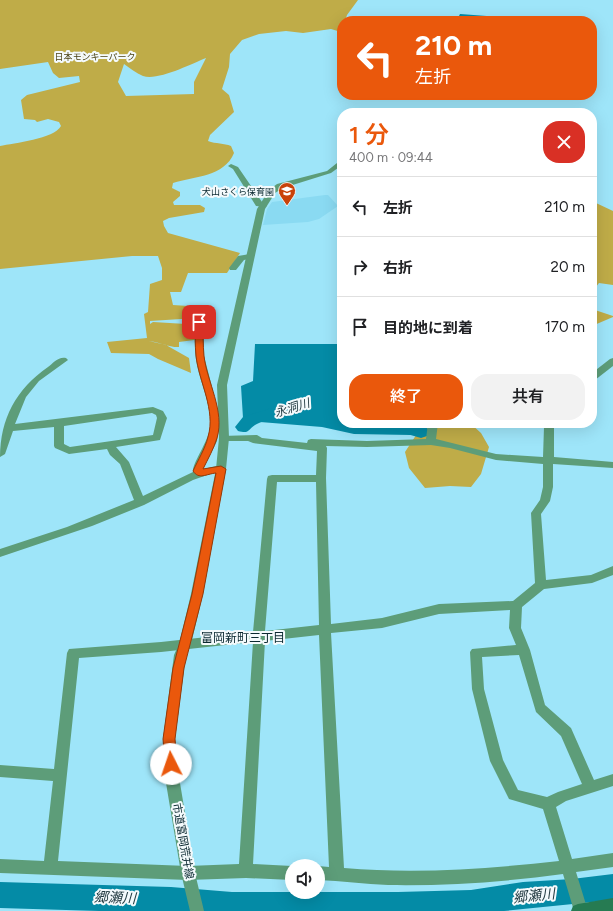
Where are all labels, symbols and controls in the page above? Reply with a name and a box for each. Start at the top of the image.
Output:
text: 210 m [415,28,492,62]
icon: left [349,32,401,84]
park label: 日本モンキーパーク [55,51,135,62]
text: 左折 [415,66,451,88]
text: 1 分 [349,120,389,149]
button: close [543,121,585,163]
text: 400 m · 09:44 [349,150,433,165]
school or university icon: 犬山さくら保育園 [277,181,297,206]
place label: 犬山さくら保育園 [202,186,274,197]
icon: left [349,196,371,218]
text: 210 m [544,198,585,216]
text: 左折 [383,199,413,217]
icon: right [349,256,371,278]
text: 20 m [551,258,585,276]
text: 右折 [383,259,413,277]
pin [182,305,216,339]
icon: arrive [188,311,210,333]
icon: arrive [349,316,371,338]
text: 170 m [545,318,585,336]
text: 目的地に到着 [383,319,473,337]
button: 終了 [349,374,463,420]
button: 共有 [471,374,585,420]
water label: 永洞川 [273,395,313,420]
district label: 富岡新町三丁目 [201,631,285,645]
position arrow [150,743,192,785]
street label: 市道富岡荒井線 [170,802,196,880]
map controls [285,859,325,899]
button: sound [285,859,325,899]
water label: 郷瀬川 [512,885,558,907]
water label: 郷瀬川 [94,889,138,907]

